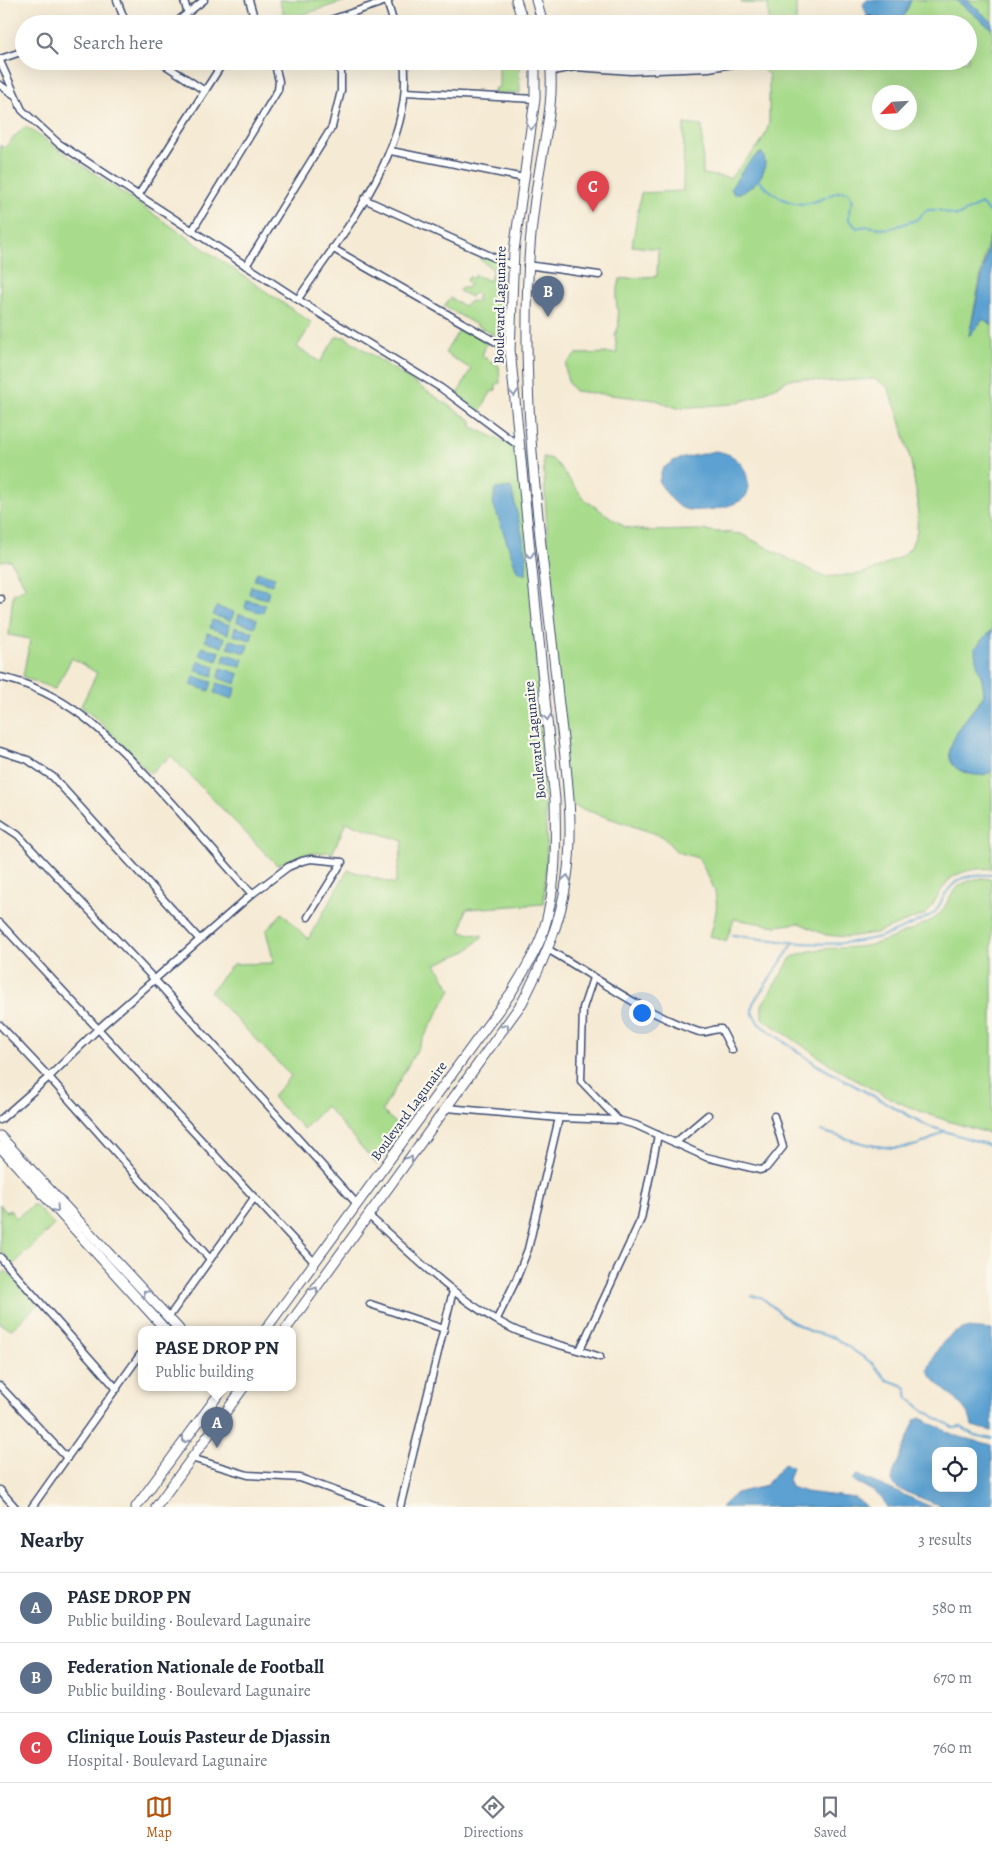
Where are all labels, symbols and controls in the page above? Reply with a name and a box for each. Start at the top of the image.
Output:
search box [15,15,977,70]
icon: search [33,29,61,57]
text: Search here [73,30,163,56]
north arrow [872,85,917,130]
one-way arrow [526,123,537,131]
pin: C [577,171,609,212]
street label: Boulevard Lagunaire [489,246,511,364]
pin: B [532,276,564,317]
one-way arrow [509,389,520,397]
one-way arrow [524,551,535,559]
street label: Boulevard Lagunaire [519,680,551,800]
one-way arrow [541,713,552,721]
one-way arrow [561,874,571,883]
your location [629,1000,655,1026]
one-way arrow [500,1023,509,1033]
street label: Boulevard Lagunaire [367,1058,451,1164]
one-way arrow [405,1156,413,1165]
one-way arrow [50,1204,59,1213]
one-way arrow [309,1287,317,1296]
one-way arrow [143,1290,152,1299]
popup [138,1326,296,1391]
text: PASE DROP PN [155,1335,279,1361]
text: Public building [155,1361,254,1383]
pin: A [201,1407,233,1448]
one-way arrow [182,1434,191,1444]
map controls [932,1447,977,1492]
button: locate [932,1447,977,1492]
text: Nearby [20,1526,83,1554]
text: 3 results [918,1529,972,1551]
text: PASE DROP PN [67,1584,191,1610]
text: A [31,1597,41,1619]
text: 580 m [932,1597,972,1619]
text: Public building · Boulevard Lagunaire [67,1610,311,1632]
text: Federation Nationale de Football [67,1654,324,1680]
text: B [31,1667,41,1689]
text: 670 m [933,1667,972,1689]
text: Public building · Boulevard Lagunaire [67,1680,311,1702]
text: Clinique Louis Pasteur de Djassin [67,1724,330,1750]
text: C [31,1737,41,1759]
text: 760 m [933,1737,972,1759]
text: Hospital · Boulevard Lagunaire [67,1750,268,1772]
tab: Map [145,1793,173,1842]
tab: Directions [463,1793,523,1842]
tab: Saved [814,1793,847,1842]

